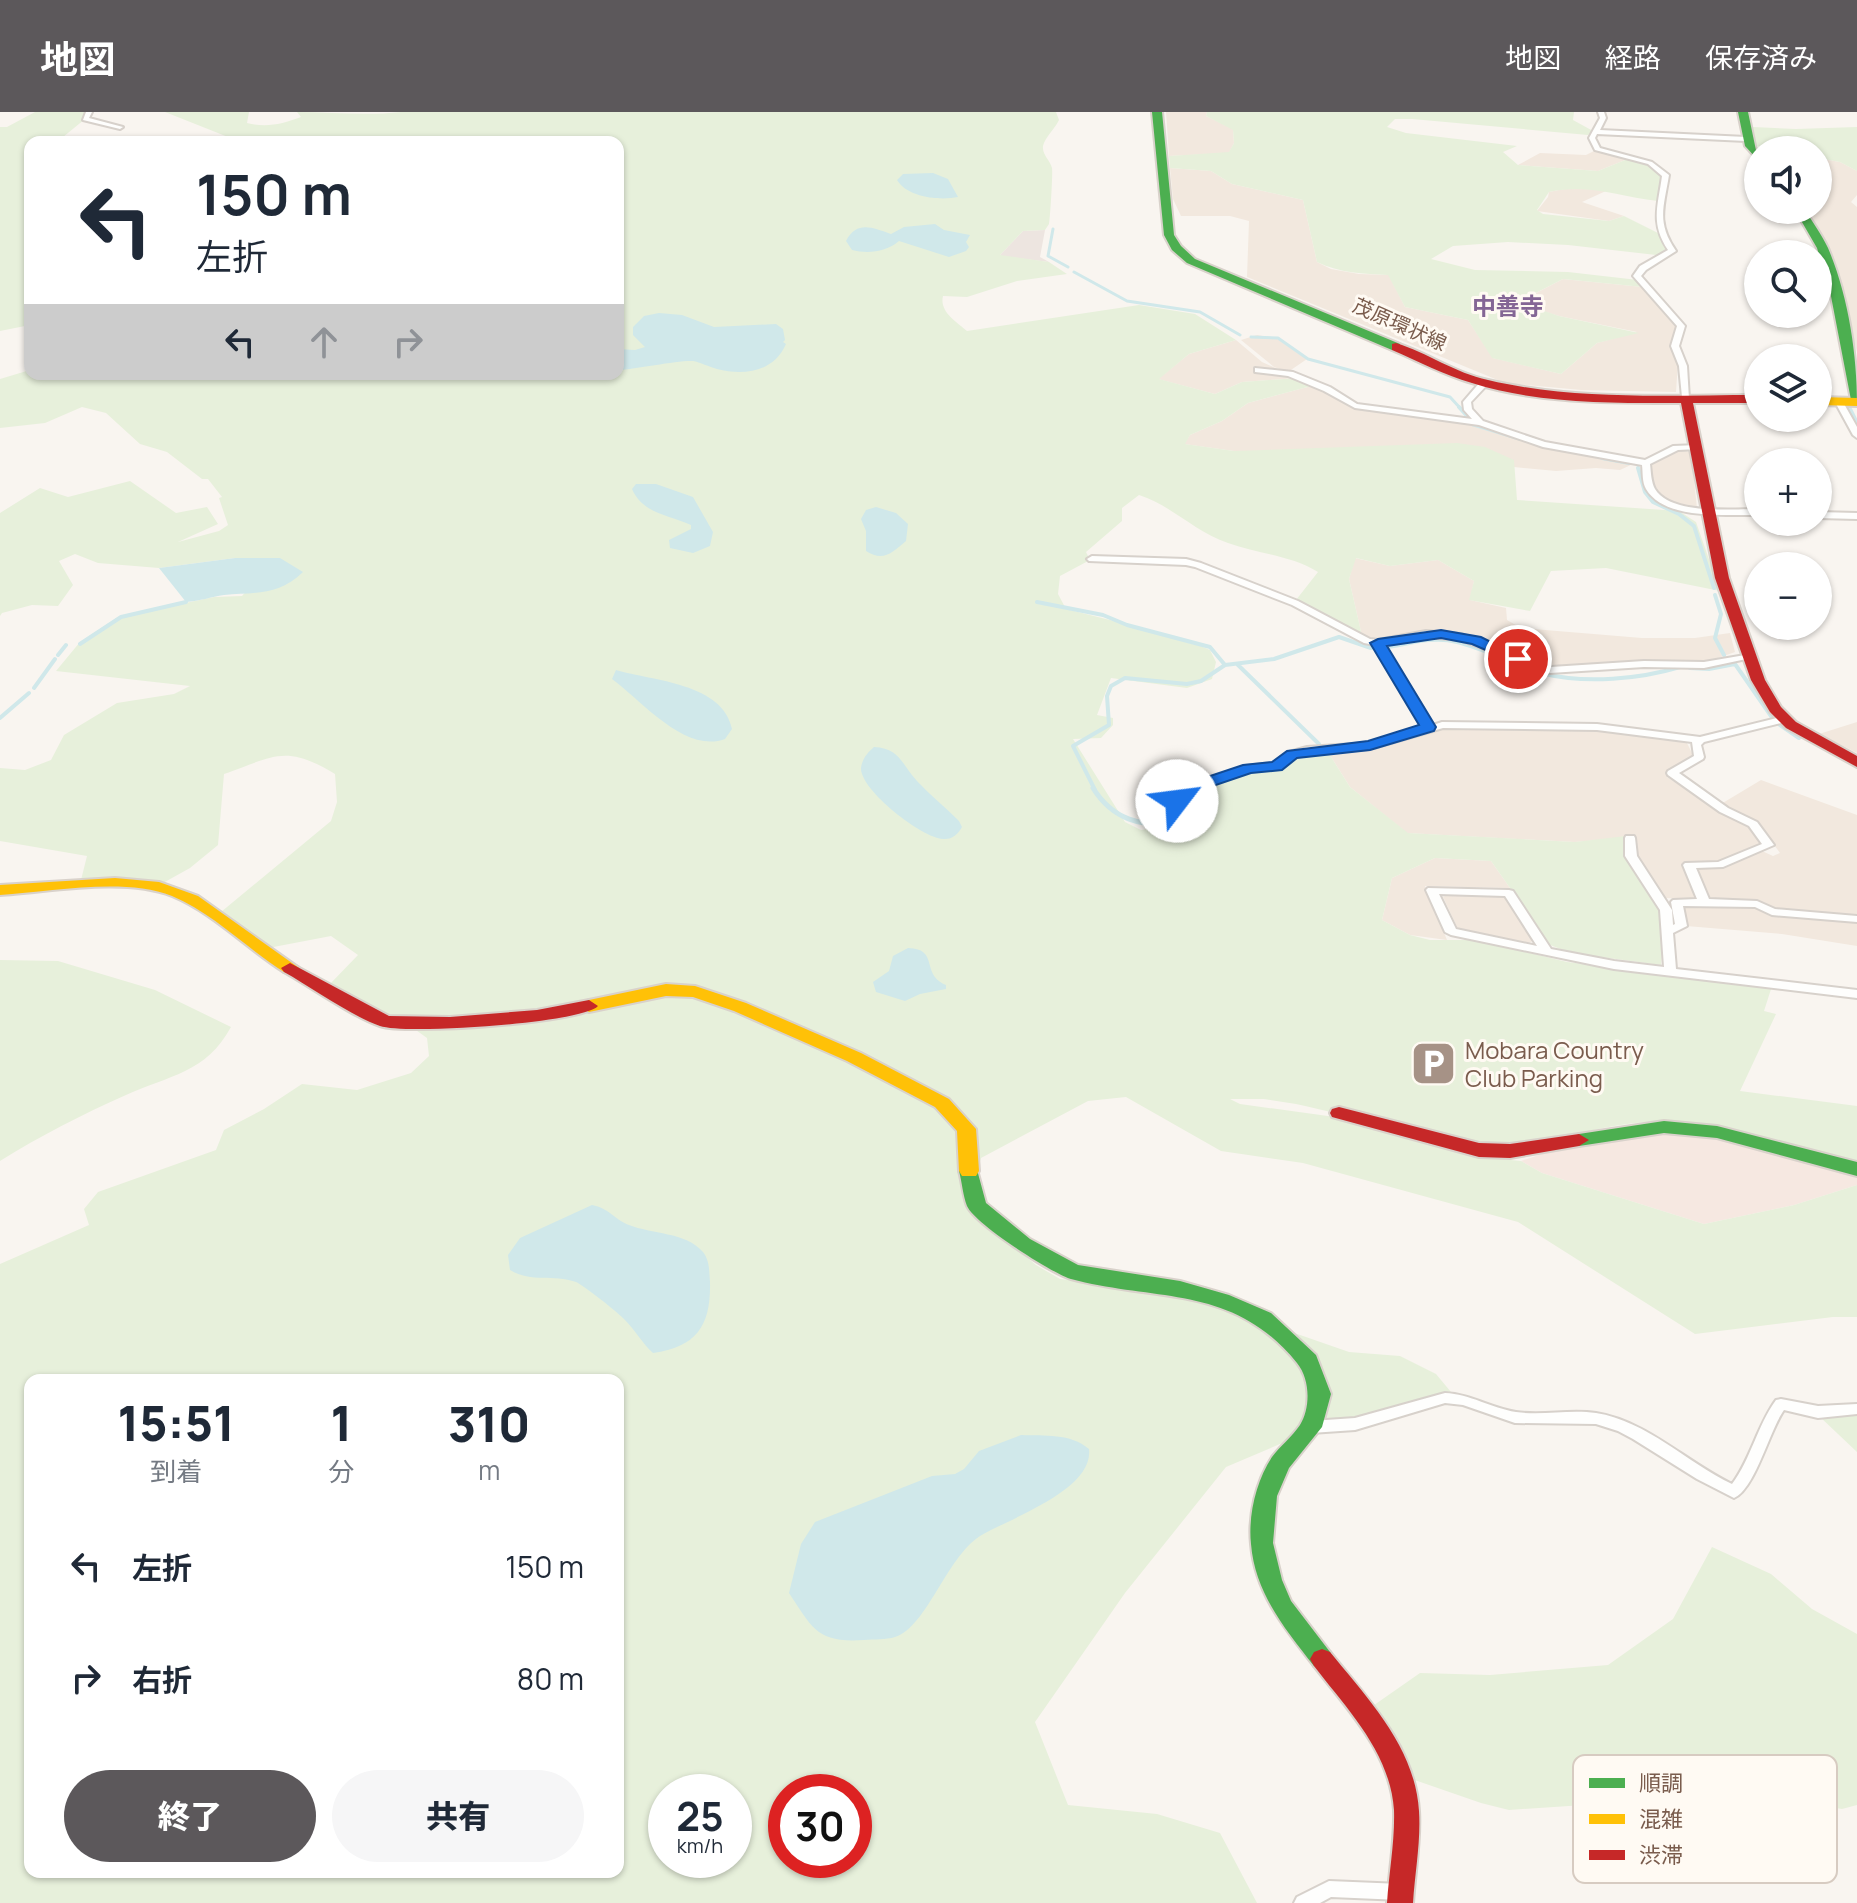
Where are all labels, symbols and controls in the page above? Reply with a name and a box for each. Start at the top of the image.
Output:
text: 地図 [40,32,116,84]
text: 地図 [1505,38,1561,76]
text: 経路 [1605,38,1661,76]
text: 保存済み [1705,38,1817,76]
map controls [1744,136,1832,640]
button: sound [1744,136,1832,224]
text: 150 m [196,155,352,232]
icon: left [64,168,168,272]
text: 左折 [196,232,268,281]
button: search [1744,240,1832,328]
district label: 中善寺 [1472,289,1544,322]
street label: 茂原環状線 [1349,291,1451,357]
icon: left [218,320,262,364]
icon: ahead [302,320,346,364]
icon: right [386,320,430,364]
button: layers [1744,344,1832,432]
button: + [1744,448,1832,536]
button: − [1744,552,1832,640]
pin [1484,625,1552,693]
icon: arrive [1496,637,1540,681]
position arrow [1135,759,1219,843]
place label: Mobara Country Club Parking [1465,1033,1644,1094]
parking icon: Mobara Country Club Parking [1410,1039,1458,1087]
text: 15:51 [118,1390,235,1455]
text: 1 [330,1390,352,1455]
text: 310 [448,1391,530,1456]
text: m [478,1452,500,1488]
text: 到着 [150,1453,202,1489]
text: 分 [328,1453,354,1489]
icon: left [64,1544,108,1588]
text: 150 m [505,1546,584,1587]
text: 左折 [132,1547,192,1588]
icon: right [64,1656,108,1700]
text: 80 m [517,1658,584,1699]
text: 右折 [132,1659,192,1700]
legend [1573,1755,1837,1883]
text: 順調 [1639,1768,1683,1798]
button: 終了 [64,1770,316,1862]
button: 共有 [332,1770,584,1862]
speed limit sign: 30 [768,1774,872,1878]
text: 25 [676,1788,724,1843]
text: 混雑 [1639,1804,1683,1834]
text: km/h [677,1832,723,1859]
text: 渋滞 [1639,1840,1683,1870]

